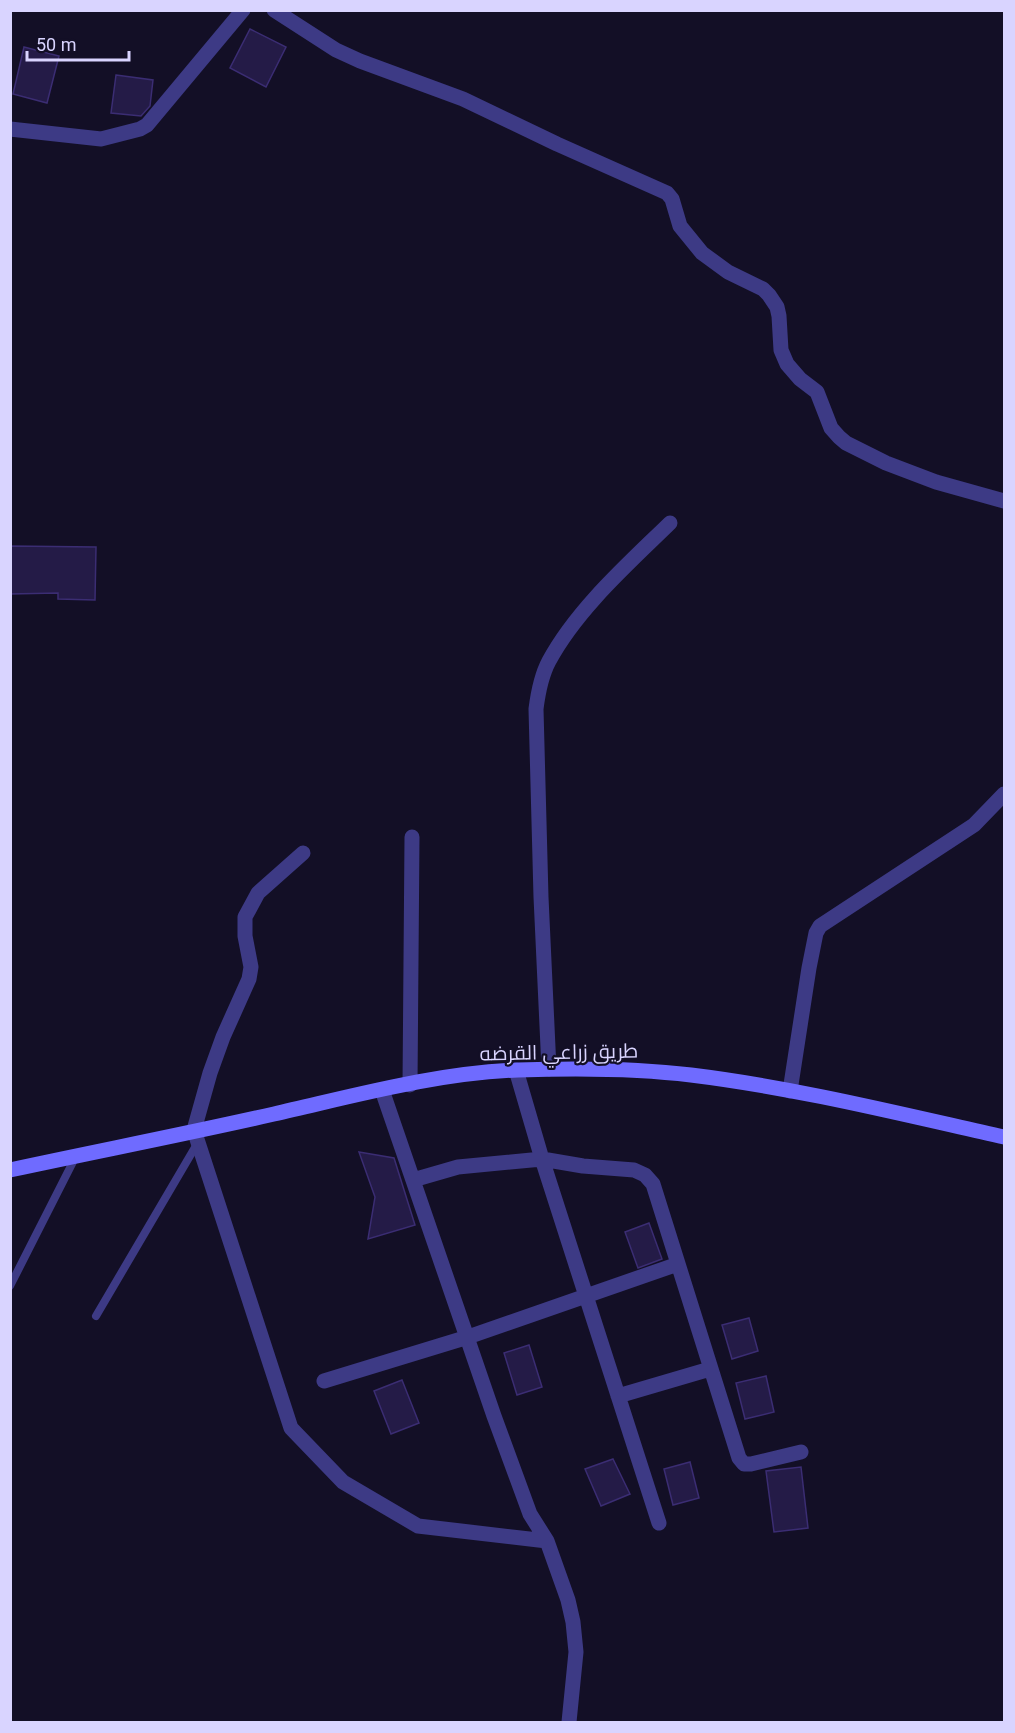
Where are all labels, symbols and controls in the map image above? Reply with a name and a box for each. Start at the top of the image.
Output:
scale bar [27,24,129,62]
text: 50 m [36,34,76,55]
street label: طريق زراعي القرضه [479,1039,639,1069]

